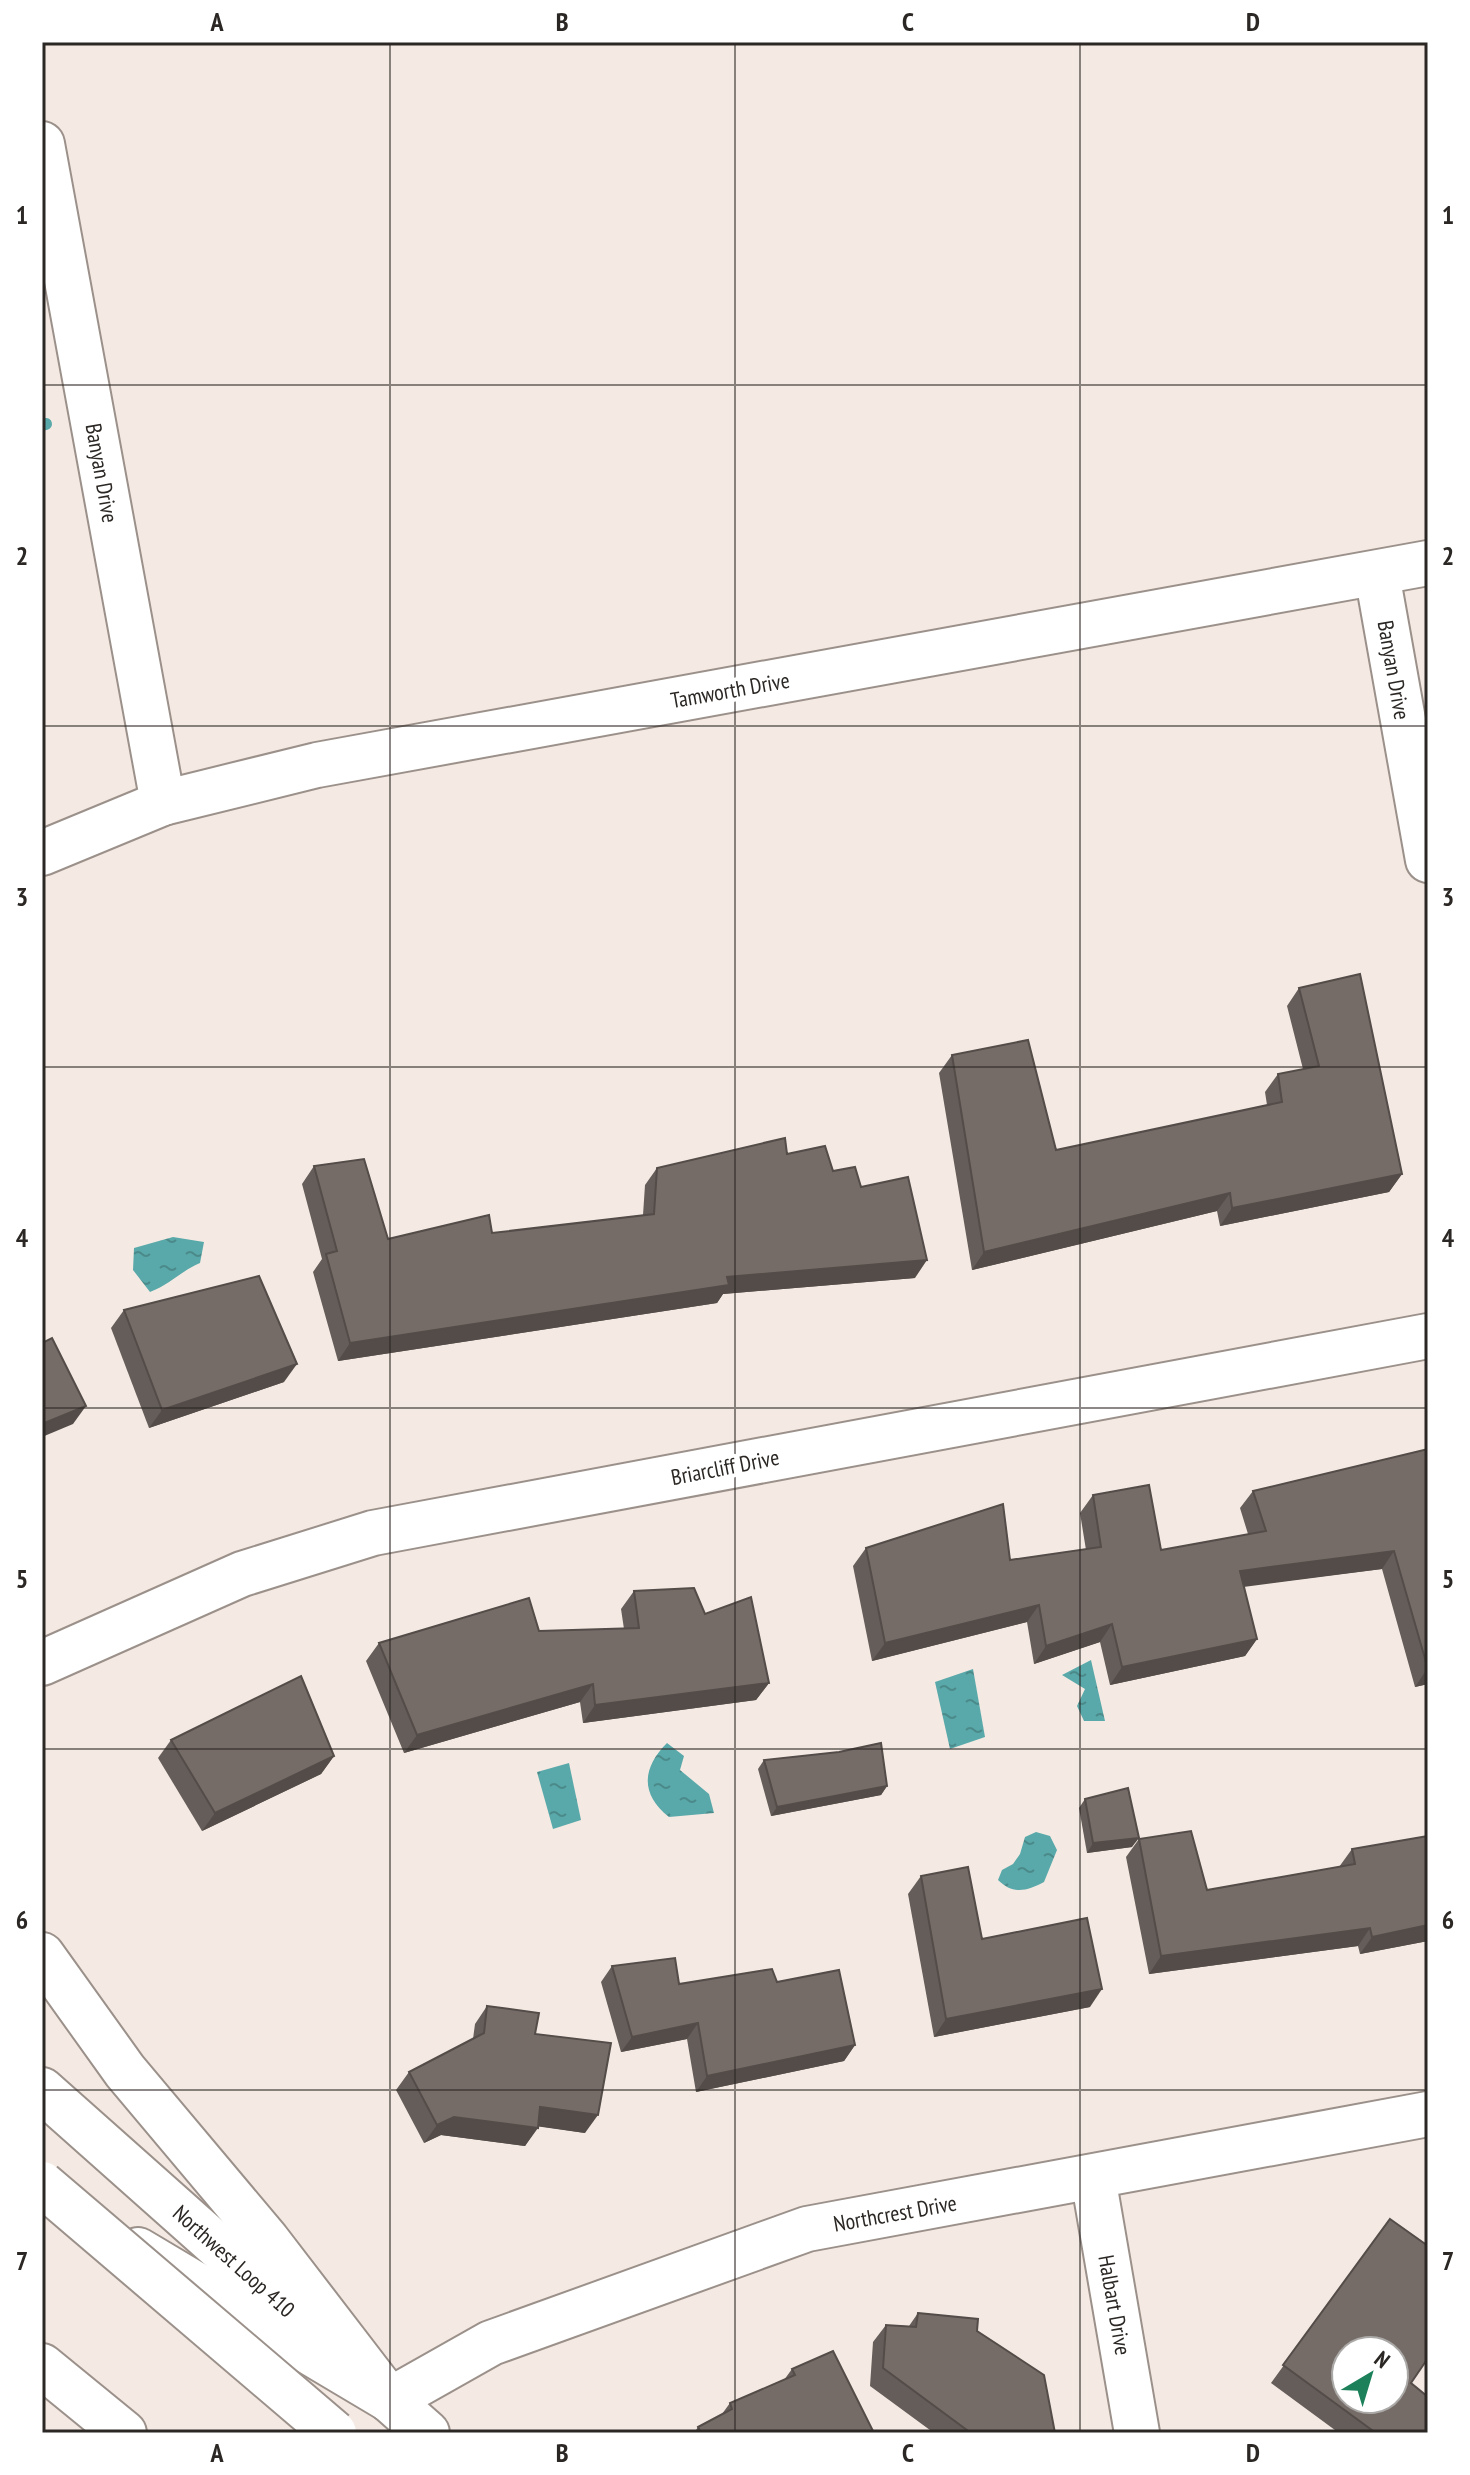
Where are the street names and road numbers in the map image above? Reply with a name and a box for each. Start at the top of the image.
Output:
street label: Banyan Drive [80,421,124,525]
street label: Banyan Drive [1372,618,1416,722]
street label: Tamworth Drive [668,666,792,714]
street label: Briarcliff Drive [669,1443,781,1491]
street label: Northcrest Drive [831,2188,959,2238]
street label: Northwest Loop 410 [167,2199,301,2323]
street label: Halbart Drive [1092,2253,1138,2357]

